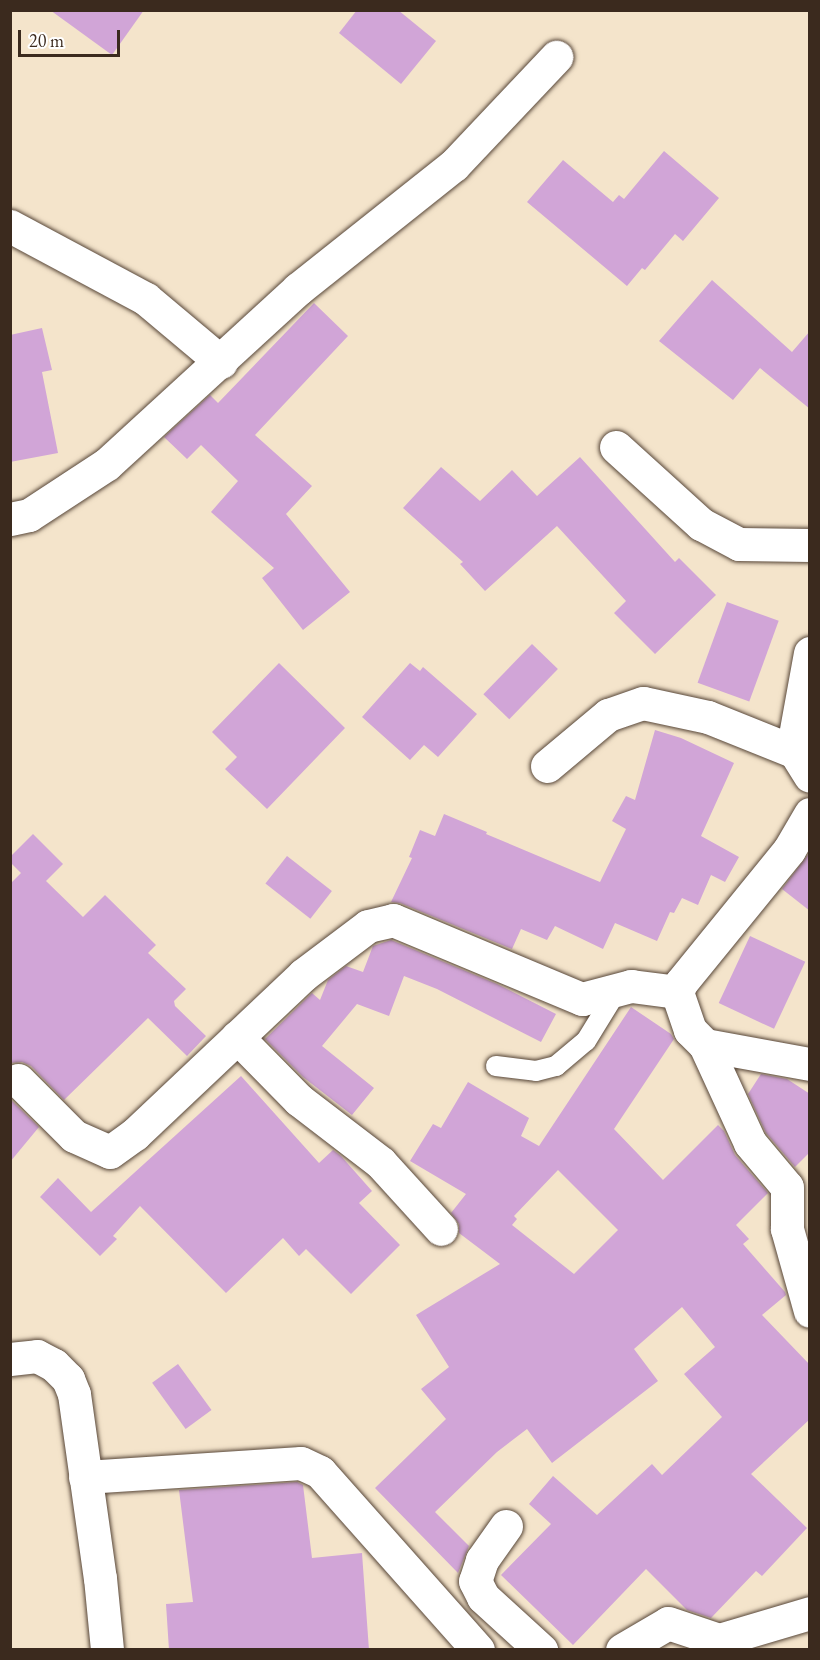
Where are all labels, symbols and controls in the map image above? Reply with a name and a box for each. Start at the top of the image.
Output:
scale bar [21,18,123,56]
text: 20 m [29,29,64,52]

